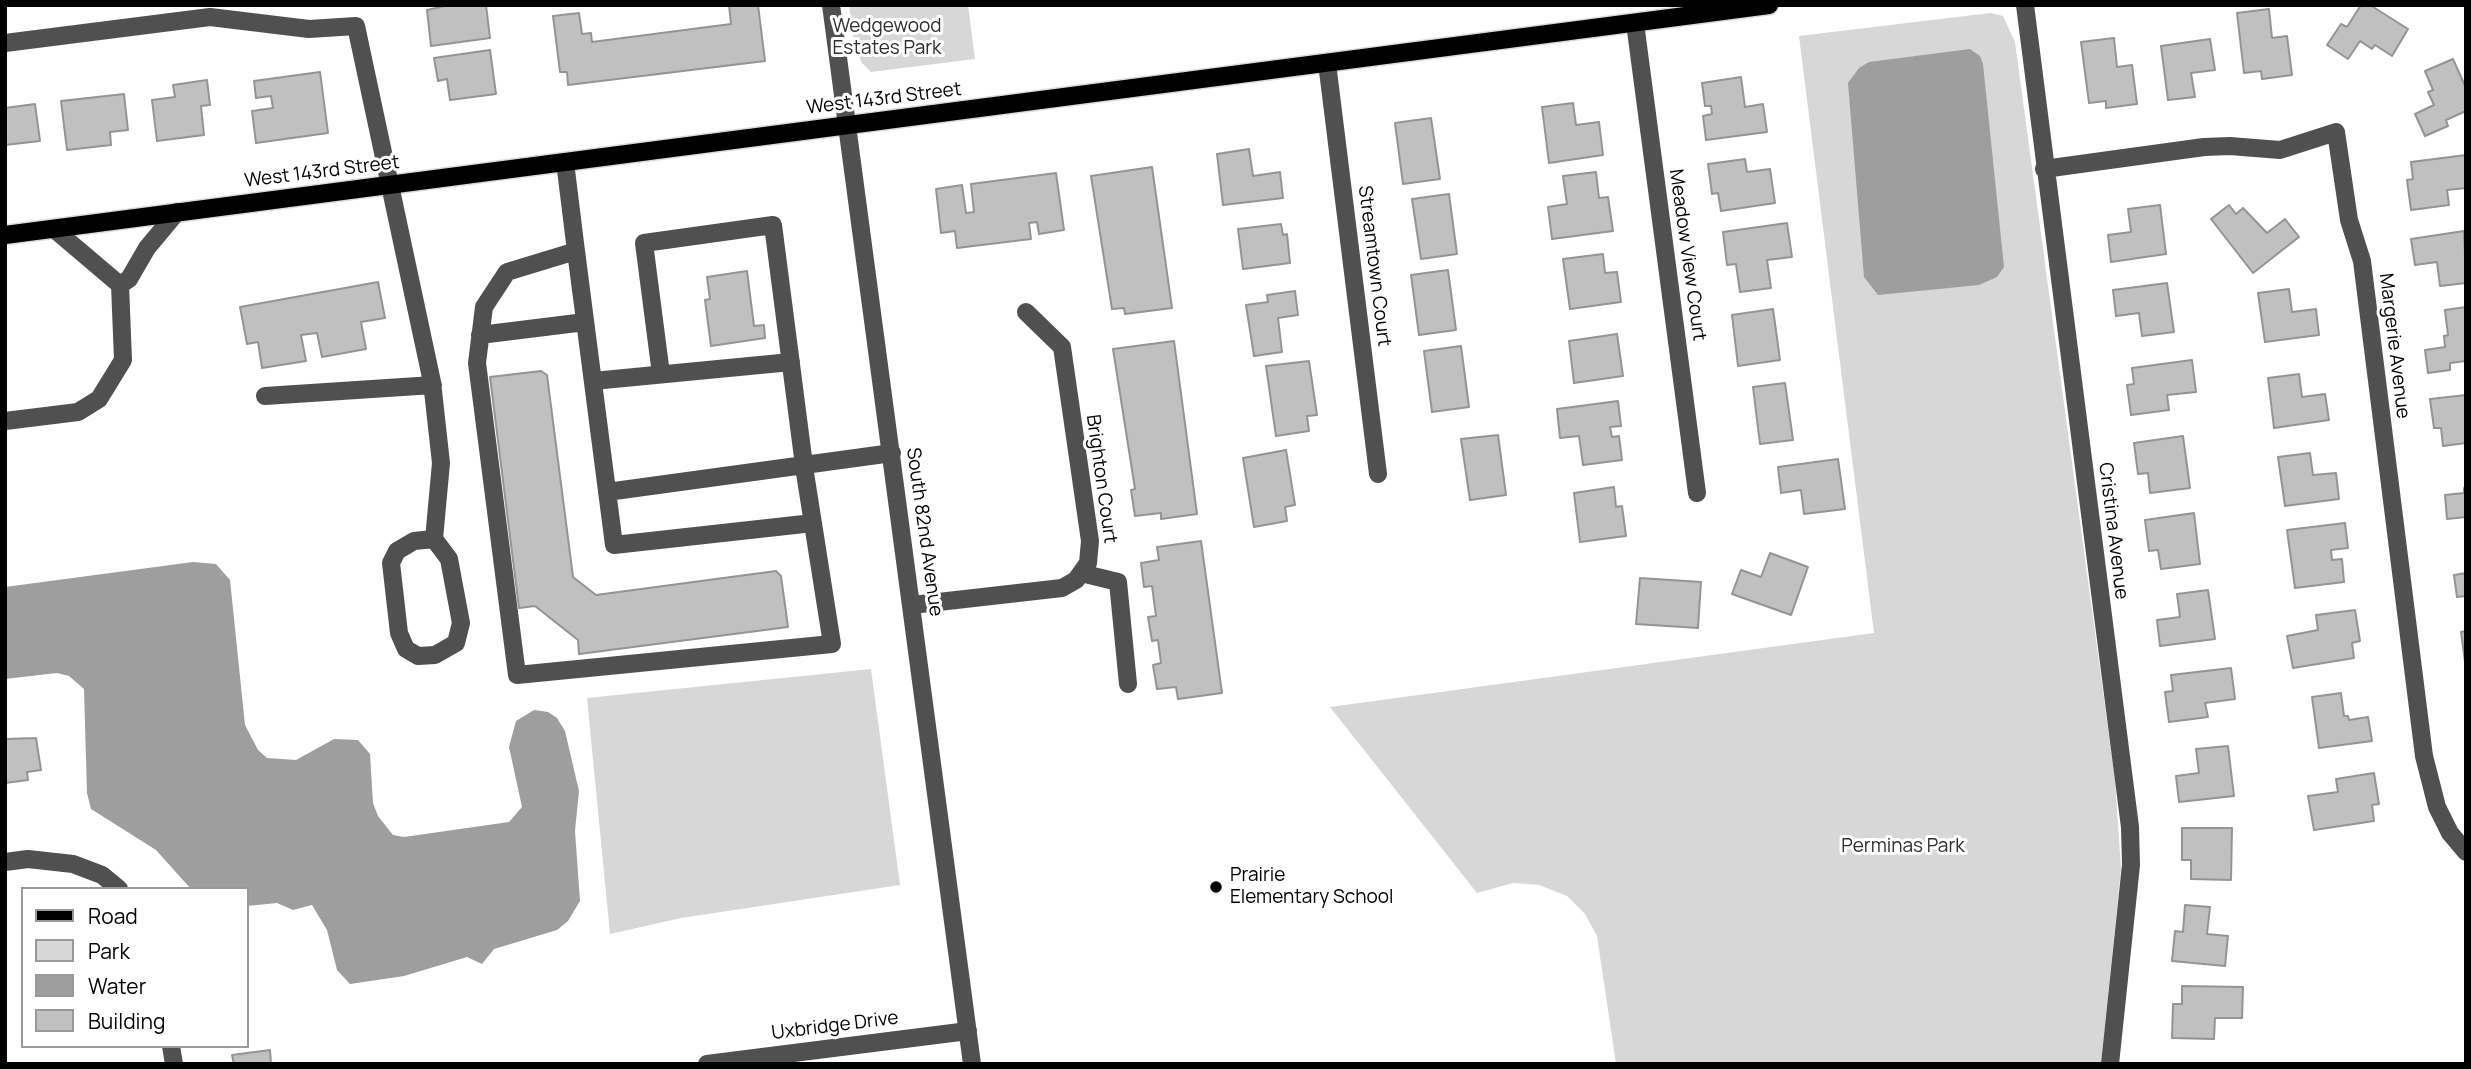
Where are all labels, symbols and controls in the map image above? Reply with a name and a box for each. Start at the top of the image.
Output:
park label: Wedgewood Estates Park [833,16,941,60]
street label: West 143rd Street [805,78,963,120]
street label: West 143rd Street [243,151,401,193]
street label: Meadow View Court [1664,168,1710,342]
street label: Streamtown Court [1353,184,1395,348]
street label: Margerie Avenue [2374,272,2414,420]
street label: Brighton Court [1081,413,1121,545]
street label: South 82nd Avenue [901,446,947,618]
street label: Cristina Avenue [2093,461,2133,601]
park label: Perminas Park [1841,836,1965,858]
place label: Prairie Elementary School [1230,865,1393,909]
marker: Prairie Elementary School [1208,879,1224,895]
legend [21,887,248,1048]
text: Road [88,902,138,930]
text: Park [88,937,130,965]
text: Water [88,972,146,1000]
text: Building [88,1007,165,1035]
street label: Uxbridge Drive [770,1007,900,1045]

